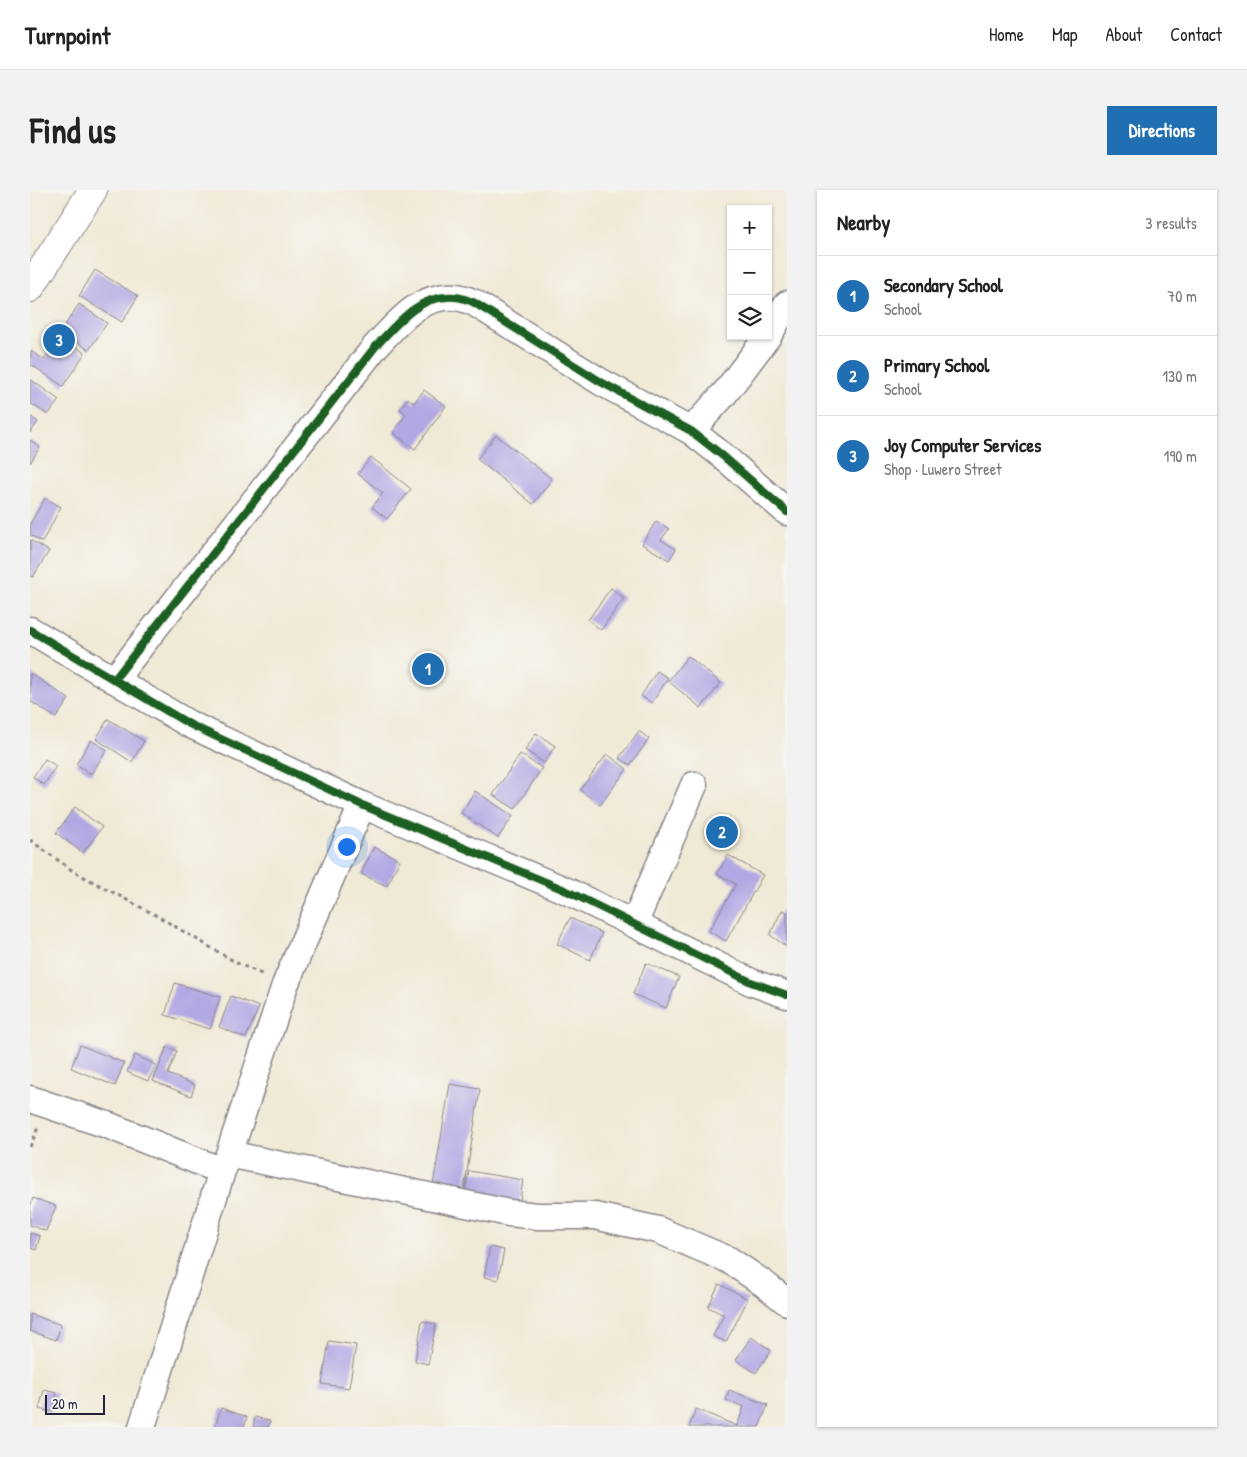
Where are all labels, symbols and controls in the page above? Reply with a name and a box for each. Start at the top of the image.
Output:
text: Turnpoint [25,19,110,51]
text: Home [989,22,1024,47]
text: Map [1052,22,1077,47]
text: About [1105,22,1142,47]
text: Contact [1170,22,1222,47]
button: Directions [1107,106,1217,155]
text: Find us [30,107,116,154]
map controls [727,205,772,340]
button: + [727,205,772,250]
text: Nearby [837,208,890,237]
text: 3 results [1145,212,1197,234]
button: − [727,250,772,295]
text: Secondary School [884,272,1003,298]
text: 1 [850,285,856,307]
text: 70 m [1167,285,1197,307]
button: layers [727,295,772,340]
text: School [884,298,921,320]
pin: 3 [43,321,75,359]
text: Primary School [884,352,989,378]
text: 2 [849,365,857,387]
text: 130 m [1162,365,1197,387]
text: School [884,378,921,400]
text: Joy Computer Services [884,432,1041,458]
text: 3 [849,445,857,467]
text: 190 m [1164,445,1197,467]
text: Shop · Luwero Street [884,458,1002,480]
pin: 1 [412,650,444,688]
pin: 2 [706,813,738,851]
your location [334,834,360,860]
scale bar [45,1392,105,1415]
text: 20 m [52,1394,78,1413]

